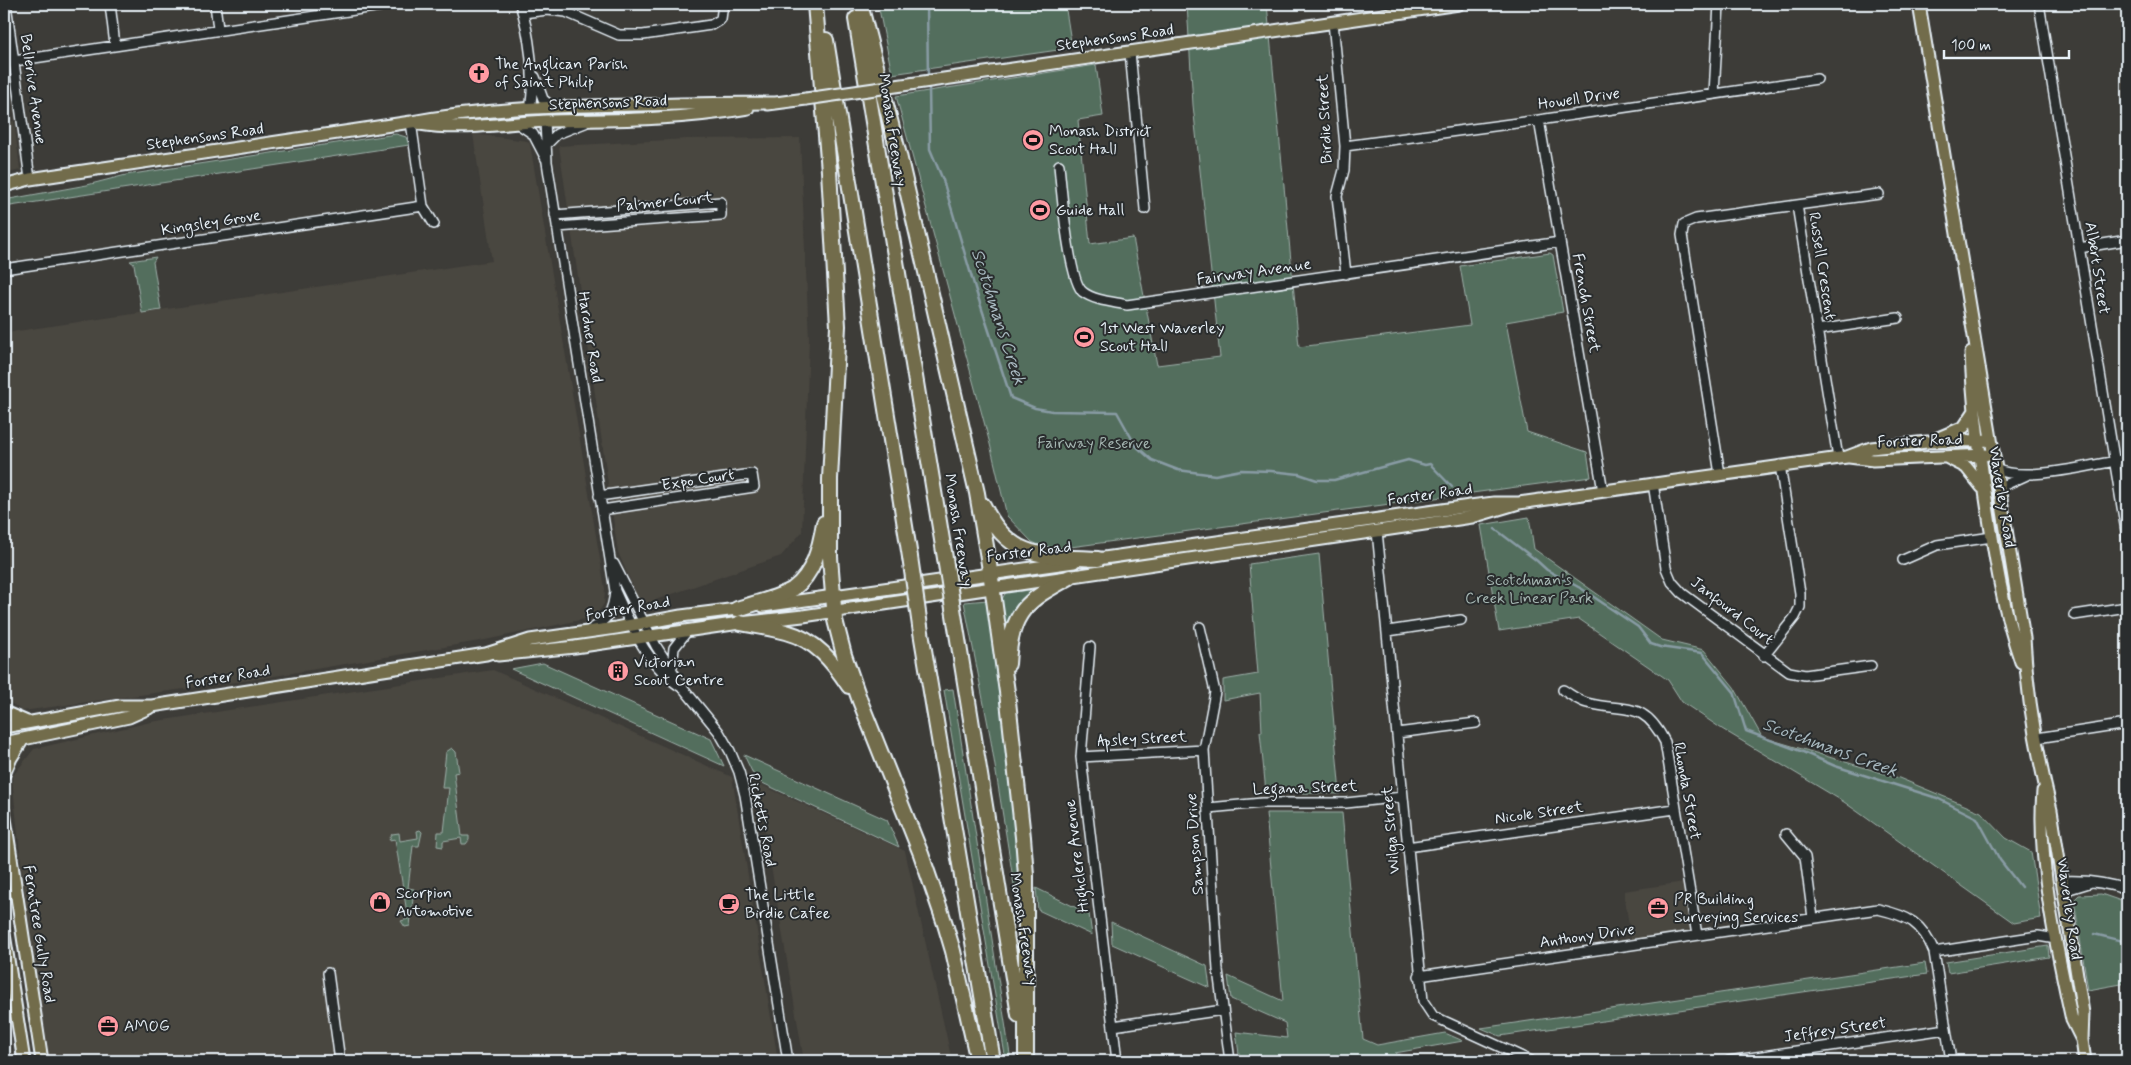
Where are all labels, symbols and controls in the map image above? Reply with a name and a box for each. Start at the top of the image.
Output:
street label: Stephensons Road [1055,19,1175,57]
scale bar [1944,28,2068,60]
street label: Bellerive Avenue [15,33,51,145]
text: 100 m [1951,36,1991,56]
place label: The Anglican Parish of Saint Philip [495,54,628,93]
church icon: The Anglican Parish of Saint Philip [467,61,491,85]
street label: Monash Freeway [873,72,911,188]
street label: Birdie Street [1312,73,1338,164]
street label: Howell Drive [1537,83,1621,115]
street label: Stephensons Road [549,90,667,116]
street label: Stephensons Road [145,118,265,156]
place label: Monash District Scout Hall [1049,121,1151,160]
sports icon: Monash District Scout Hall [1021,128,1045,152]
street label: Palmer Court [616,187,715,217]
sports icon: Guide Hall [1028,198,1052,222]
place label: Guide Hall [1056,200,1125,221]
street label: Kingsley Grove [160,205,263,242]
street label: Russell Crescent [1803,211,1841,321]
street label: Albert Street [2079,220,2115,316]
water label: Scotchmans Creek [965,246,1031,388]
street label: French Street [1567,252,1605,355]
street label: Fairway Avenue [1195,254,1313,290]
street label: Hardner Road [572,290,608,384]
place label: 1st West Waverley Scout Hall [1100,318,1225,357]
sports icon: 1st West Waverley Scout Hall [1072,325,1096,349]
street label: Forster Road [1877,429,1963,453]
park label: Fairway Reserve [1037,433,1151,454]
street label: Waverley Road [1984,445,2020,549]
street label: Expo Court [660,464,736,496]
street label: Monash Freeway [939,472,977,588]
street label: Forster Road [1386,479,1474,511]
street label: Forster Road [985,536,1073,568]
park label: Scotchman's Creek Linear Park [1465,570,1593,609]
street label: Janfourd Court [1685,572,1778,652]
street label: Forster Road [584,591,672,627]
place label: Victorian Scout Centre [634,652,724,691]
building icon: Victorian Scout Centre [606,659,630,683]
street label: Forster Road [184,660,272,694]
water label: Scotchmans Creek [1759,713,1901,784]
street label: Apsley Street [1097,726,1188,753]
street label: Rhonda Street [1668,741,1706,842]
street label: Ricketts Road [743,771,781,869]
street label: Legana Street [1252,776,1358,801]
street label: Wilga Street [1377,784,1406,875]
street label: Sampson Drive [1181,792,1209,896]
street label: Nicole Street [1493,796,1585,830]
street label: Highclere Avenue [1060,798,1095,914]
street label: Waverley Road [2051,857,2087,961]
street label: Ferntree Gully Road [18,864,60,1004]
street label: Monash Freeway [1004,871,1042,987]
place label: Scorpion Automotive [396,883,473,922]
place label: The Little Birdie Cafee [745,885,831,924]
place label: PR Building Surveying Services [1674,889,1798,929]
shop icon: Scorpion Automotive [368,890,392,914]
cafe icon: The Little Birdie Cafee [717,892,741,916]
office icon: PR Building Surveying Services [1646,896,1670,920]
street label: Anthony Drive [1538,919,1636,953]
street label: Jeffrey Street [1782,1012,1888,1048]
office icon: AMOG [96,1014,120,1038]
place label: AMOG [124,1016,170,1037]

